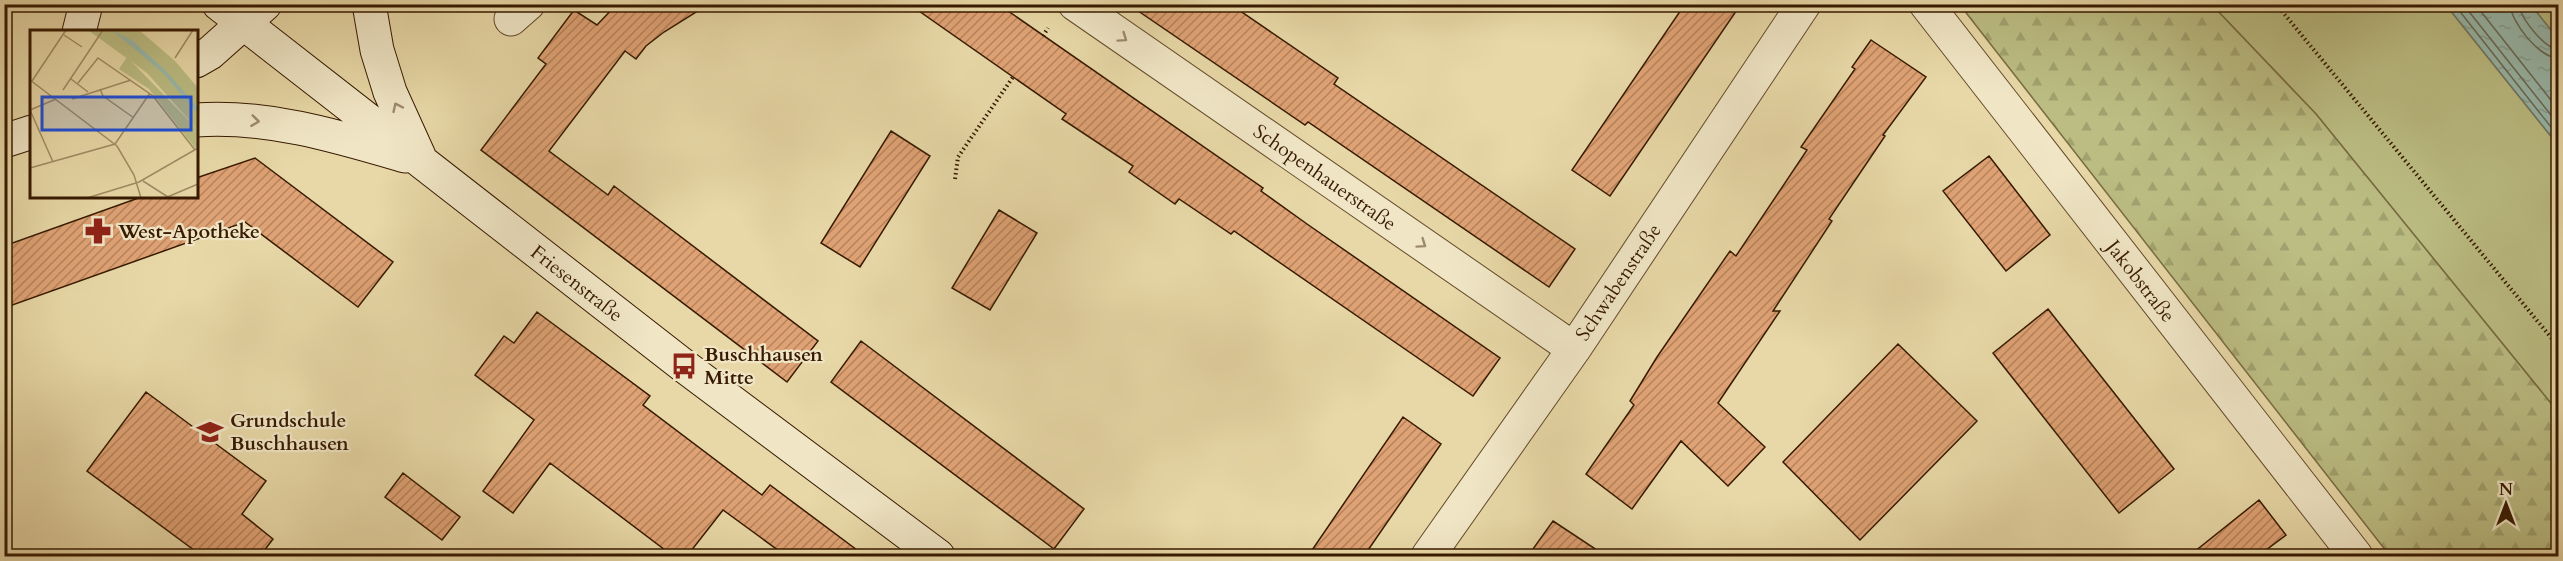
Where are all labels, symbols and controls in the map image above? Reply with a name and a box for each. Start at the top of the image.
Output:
inset map [30,30,198,198]
one-way arrow [1117,31,1128,42]
one-way arrow [392,103,404,114]
one-way arrow [250,114,259,127]
street label: Schopenhauerstraße [1248,118,1402,237]
pharmacy icon: West-Apotheke [83,216,113,246]
place label: West-Apotheke [117,218,260,245]
street label: Schwabenstraße [1569,218,1668,346]
street label: Jakobstraße [2098,232,2181,328]
one-way arrow [1415,237,1426,248]
street label: Friesenstraße [525,239,629,328]
place label: Buschhausen Mitte [704,341,823,391]
bus stop icon: Buschhausen Mitte [669,351,699,381]
place label: Grundschule Buschhausen [230,407,349,457]
school or university icon: Grundschule Buschhausen [195,417,225,447]
north arrow [2476,474,2536,534]
text: N [2499,479,2513,501]

